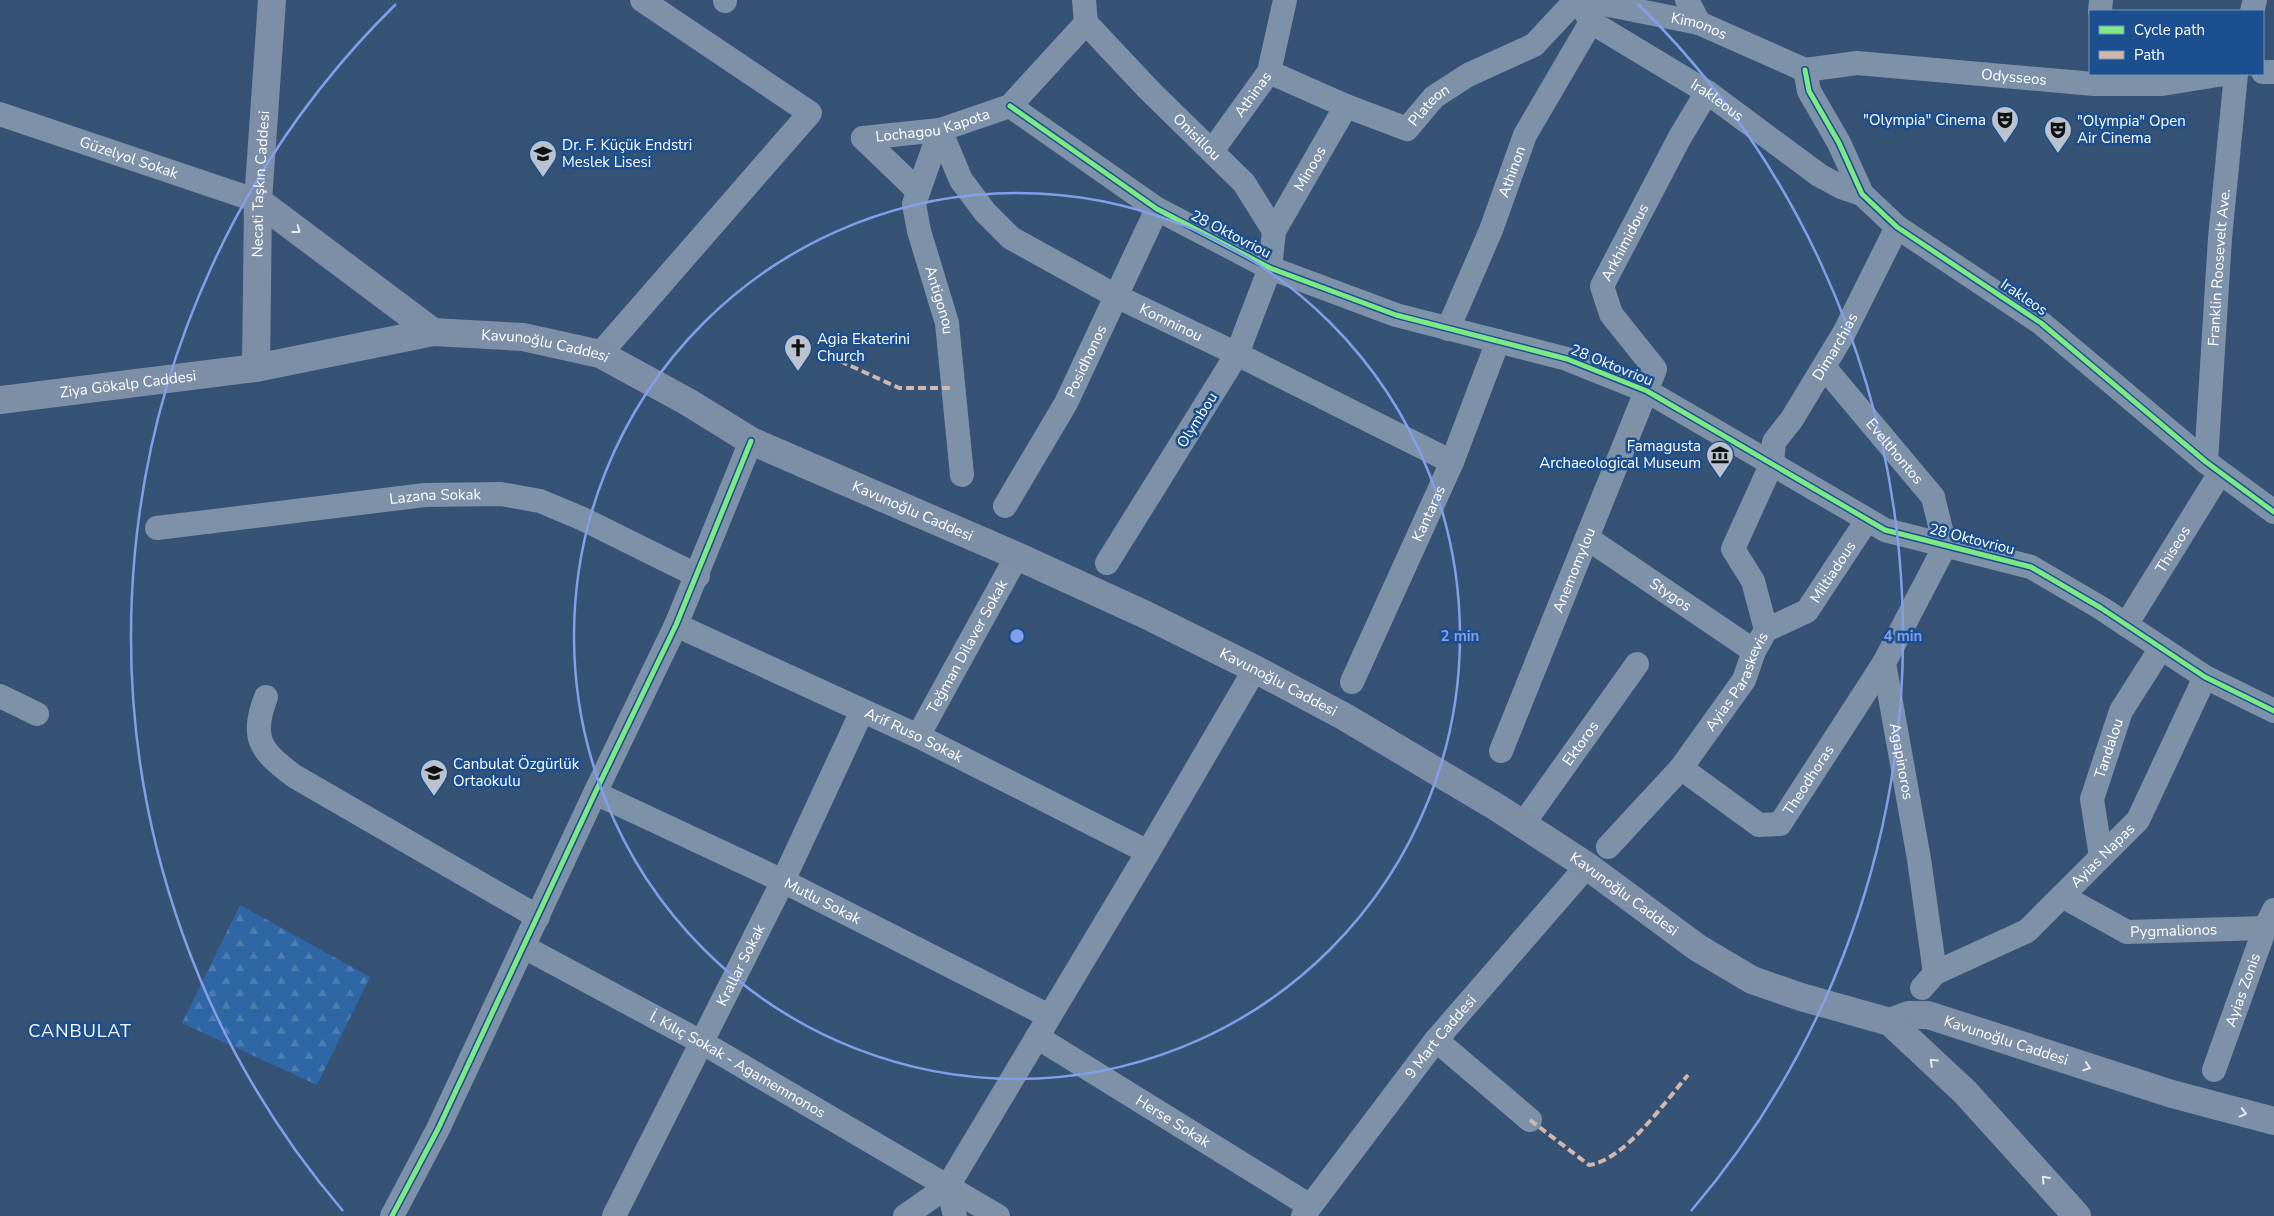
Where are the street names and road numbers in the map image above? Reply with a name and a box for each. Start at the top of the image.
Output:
street label: Kimonos [1669,8,1730,44]
street label: Odysseos [1980,64,2048,90]
street label: Athinas [1230,67,1276,121]
street label: Irakleous [1687,74,1748,126]
street label: Plateon [1404,80,1453,130]
street label: Lochagou Kapota [874,104,992,147]
street label: Onisillou [1169,109,1225,165]
street label: Necati Taşkın Caddesi [247,110,274,258]
street label: Güzelyol Sokak [77,132,181,184]
street label: Minoos [1289,142,1331,195]
street label: Athinon [1493,143,1530,200]
street label: Franklin Roosevelt Ave. [2203,188,2235,347]
street label: Arkhimidous [1596,200,1653,285]
street label: 28 Oktovriou [1188,205,1274,263]
street label: Antigonou [920,263,958,335]
street label: Irakleos [1997,274,2051,320]
street label: Komninou [1136,299,1206,346]
street label: Dimarchias [1808,310,1862,384]
street label: Posidhonos [1060,322,1111,401]
street label: Kavunoğlu Caddesi [481,325,613,367]
street label: 28 Oktovriou [1568,339,1656,391]
street label: Ziya Gökalp Caddesi [59,366,197,402]
street label: Olymbou [1172,388,1222,452]
street label: Evelthontos [1861,414,1928,488]
street label: Kavunoğlu Caddesi [849,476,976,546]
street label: Kantaras [1407,482,1450,545]
street label: Lazana Sokak [388,484,481,509]
street label: 28 Oktovriou [1927,519,2017,559]
street label: Thiseos [2151,522,2195,577]
street label: Anemomylou [1548,525,1600,616]
street label: Miltiadous [1805,537,1860,607]
street label: Stygos [1646,573,1696,616]
street label: Teğman Dilaver Sokak [922,576,1012,717]
street label: Ayias Paraskevis [1700,628,1773,735]
street label: Kavunoğlu Caddesi [1216,643,1341,721]
street label: Arif Ruso Sokak [861,703,967,767]
street label: Tandalou [2089,716,2128,781]
street label: Ektoros [1558,717,1603,770]
street label: Agapinoros [1885,721,1918,801]
street label: Theodhoras [1778,741,1839,819]
street label: Ayias Napas [2066,819,2139,892]
street label: Kavunoğlu Caddesi [1566,848,1683,940]
street label: Mutlu Sokak [781,873,865,929]
street label: Pygmalionos [2130,919,2217,942]
street label: Krallar Sokak [712,920,770,1009]
street label: Ayias Zonis [2220,950,2265,1030]
street label: 9 Mart Caddesi [1400,991,1481,1083]
street label: İ. Kılıç Sokak - Agamemnonos [646,1006,829,1123]
street label: Kavunoğlu Caddesi [1941,1011,2071,1070]
street label: Herse Sokak [1132,1091,1215,1152]

